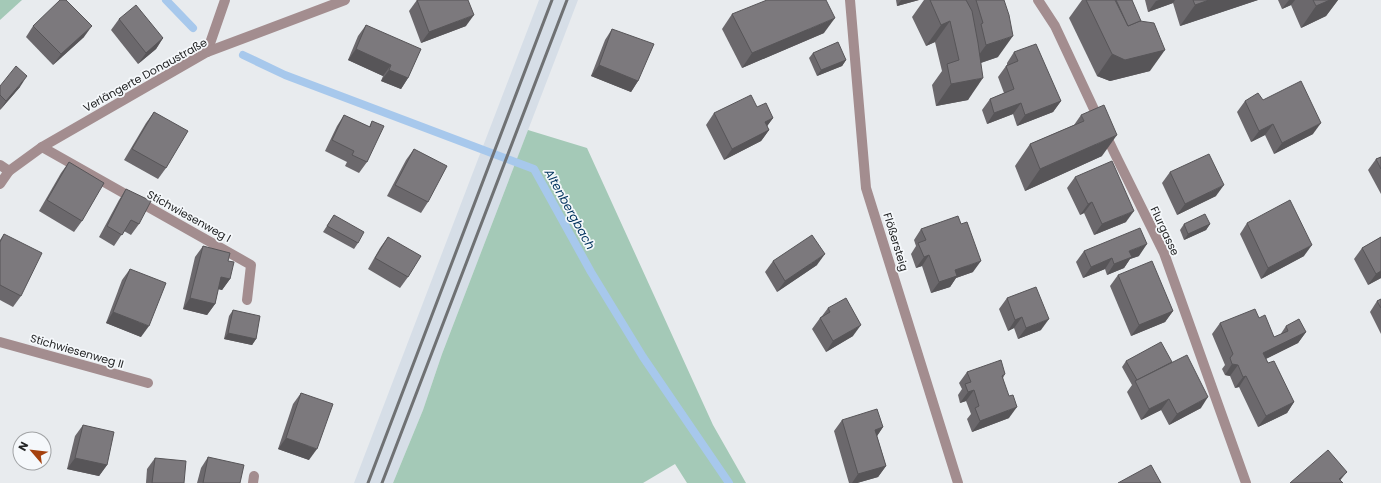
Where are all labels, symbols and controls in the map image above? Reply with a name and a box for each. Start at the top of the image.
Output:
street label: Verlängerte Donaustraße [80,34,210,116]
water label: Altenbergbach [540,165,599,252]
street label: Stichwiesenweg I [144,186,234,246]
street label: Flurgasse [1147,204,1183,258]
street label: Flößersteig [880,211,912,273]
street label: Stichwiesenweg II [28,330,126,372]
north arrow [12,431,52,471]
text: N [14,439,32,454]

